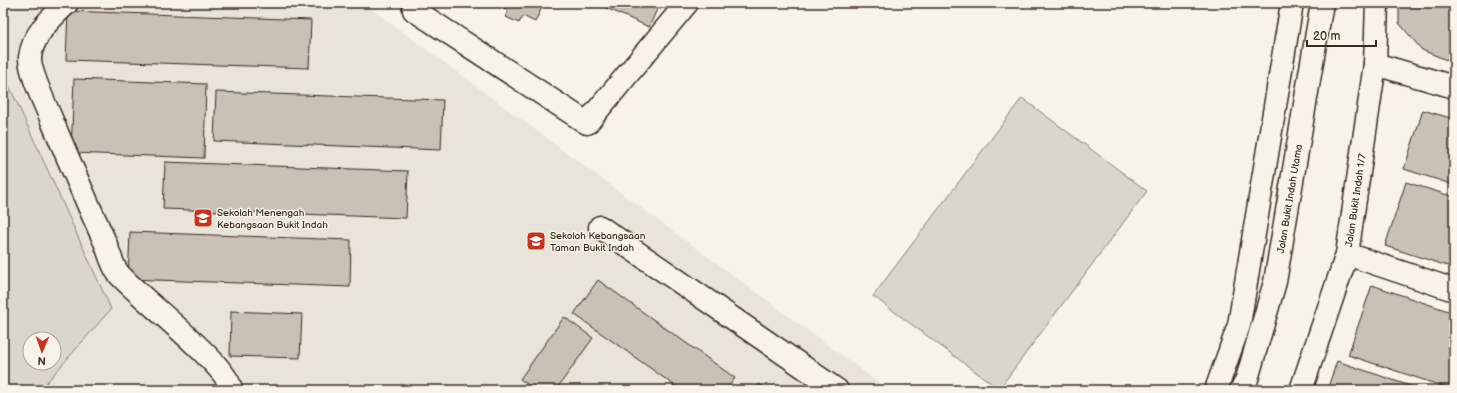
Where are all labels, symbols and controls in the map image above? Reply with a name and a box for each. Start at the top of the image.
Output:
scale bar [1307,22,1376,48]
text: 20 m [1313,29,1340,44]
street label: Jalan Bukit Indah Utama [1275,143,1305,254]
street label: Jalan Bukit Indah 1/7 [1343,153,1369,248]
school or university icon: Sekolah Menengah Kebangsaan Bukit Indah [192,207,214,229]
place label: Sekolah Menengah Kebangsaan Bukit Indah [217,207,328,231]
school or university icon: Sekolah Kebangsaan Taman Bukit Indah [525,230,547,252]
place label: Sekolah Kebangsaan Taman Bukit Indah [550,230,646,254]
north arrow [22,331,62,371]
text: N [37,354,46,367]

